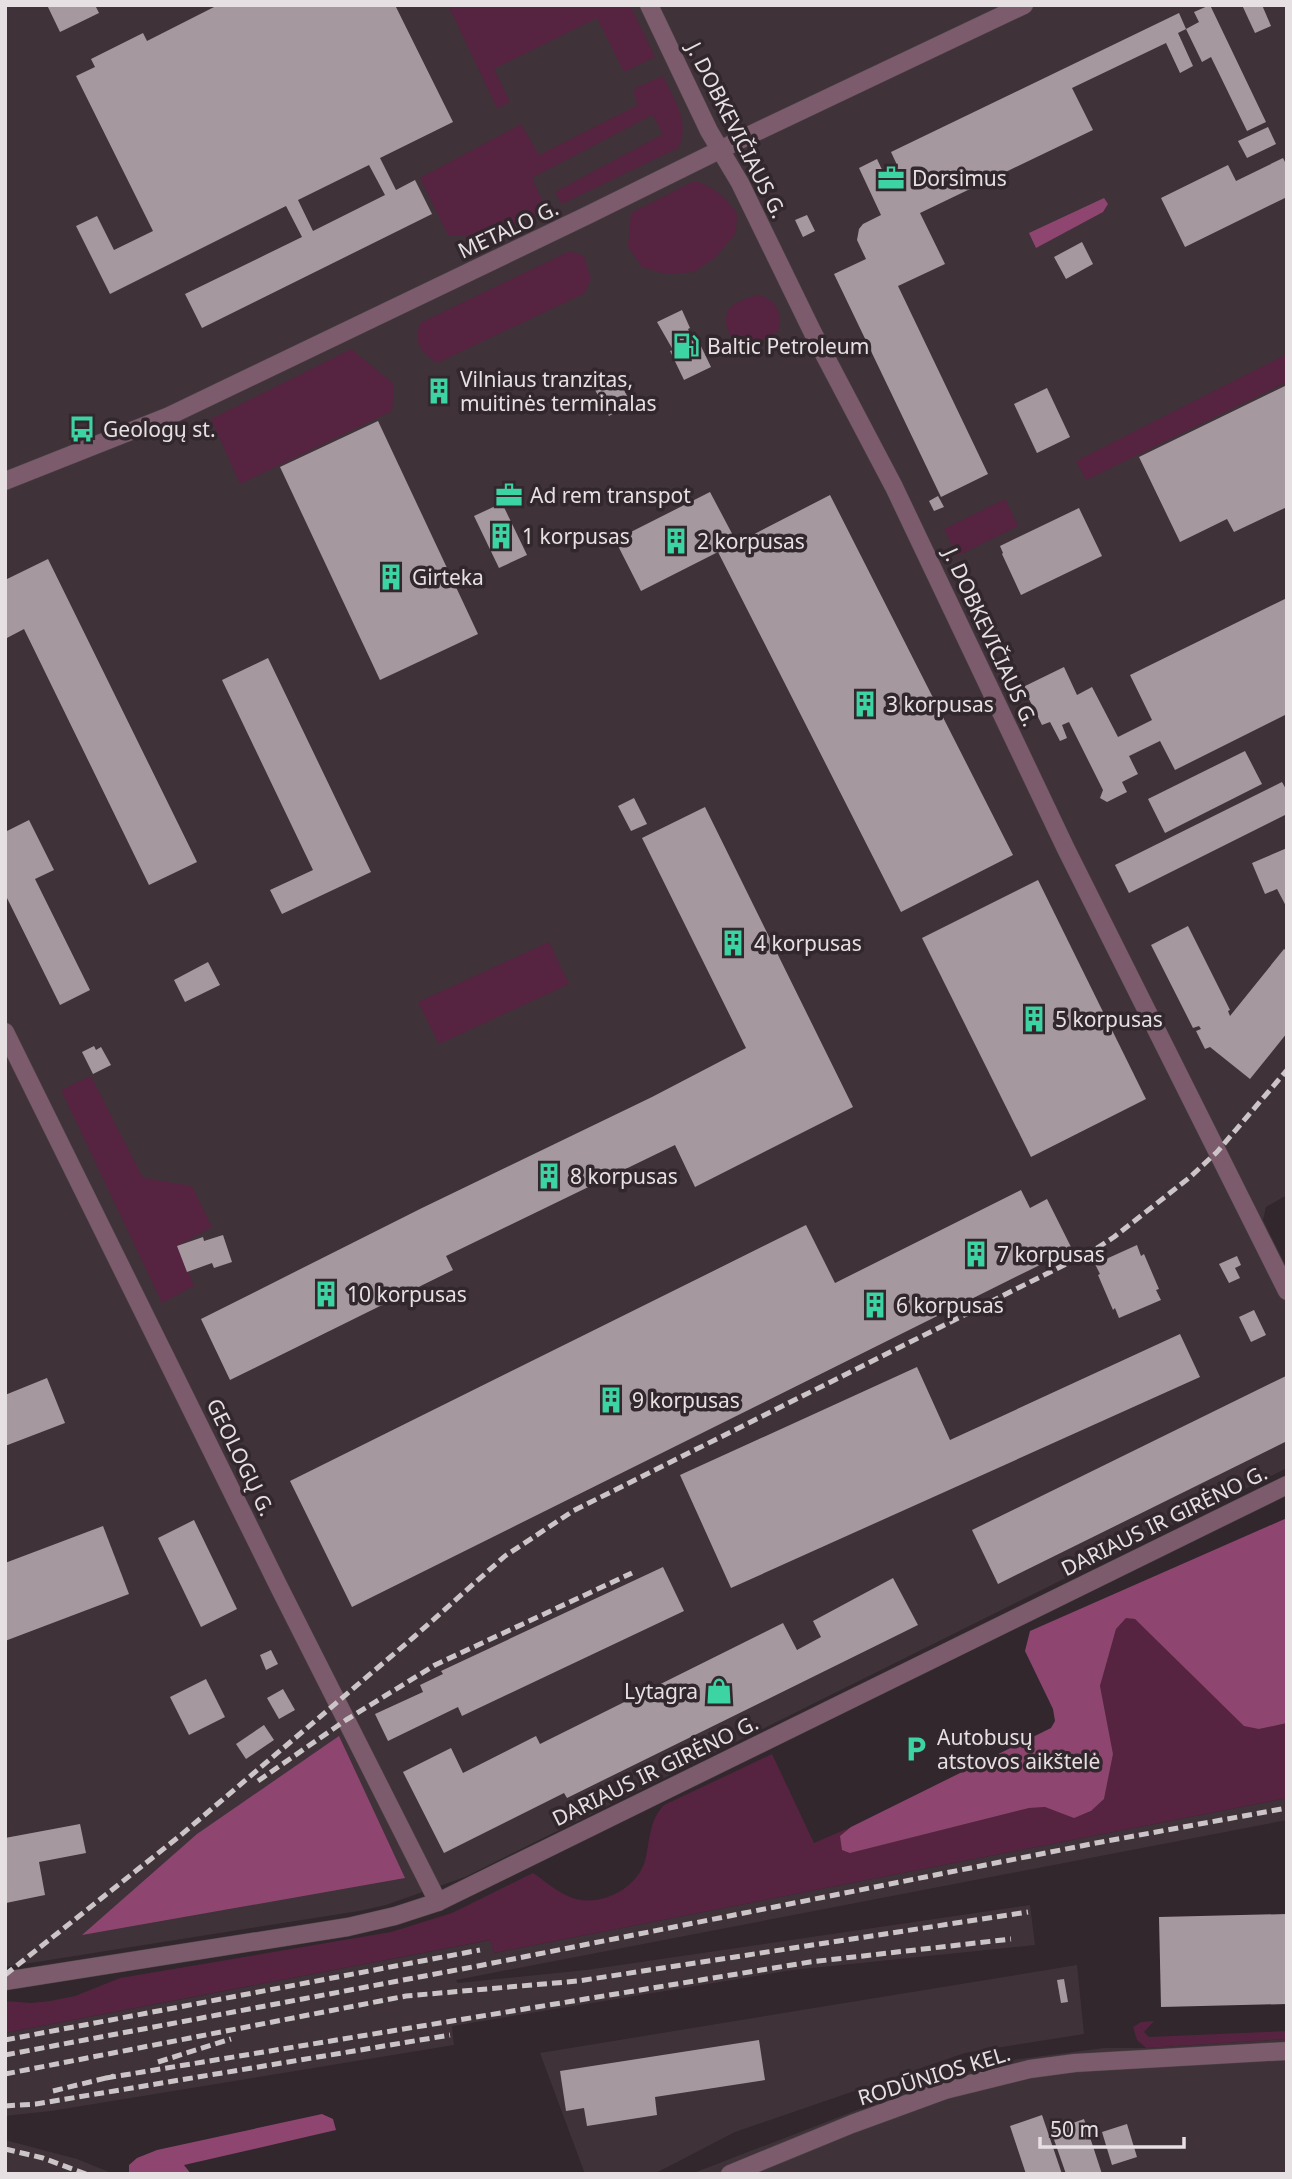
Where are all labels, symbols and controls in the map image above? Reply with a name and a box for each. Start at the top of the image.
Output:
street label: J. DOBKEVIČIAUS G. [680,36,793,223]
office icon: Dorsimus [876,163,906,193]
place label: Dorsimus [912,164,1007,192]
street label: METALO G. [453,194,563,264]
fuel station icon: Baltic Petroleum [671,331,701,361]
place label: Baltic Petroleum [707,332,869,360]
place label: Vilniaus tranzitas, muitinės terminalas [460,365,657,417]
building icon: Vilniaus tranzitas, muitinės terminalas [424,376,454,406]
bus stop icon: Geologų st. [67,414,97,444]
place label: Geologų st. [103,415,216,443]
office icon: Ad rem transpot [494,480,524,510]
place label: Ad rem transpot [530,481,691,509]
building icon: 1 korpusas [486,521,516,551]
place label: 1 korpusas [522,522,630,550]
building icon: 2 korpusas [661,526,691,556]
place label: 2 korpusas [697,527,805,555]
street label: J. DOBKEVIČIAUS G. [937,542,1045,731]
building icon: Girteka [376,562,406,592]
place label: Girteka [412,563,484,591]
building icon: 3 korpusas [850,689,880,719]
place label: 3 korpusas [886,690,994,718]
building icon: 4 korpusas [718,928,748,958]
place label: 4 korpusas [754,929,862,957]
building icon: 5 korpusas [1019,1004,1049,1034]
place label: 5 korpusas [1055,1005,1163,1033]
building icon: 8 korpusas [534,1161,564,1191]
place label: 8 korpusas [570,1162,678,1190]
building icon: 7 korpusas [961,1239,991,1269]
place label: 7 korpusas [997,1240,1105,1268]
building icon: 10 korpusas [311,1279,341,1309]
place label: 10 korpusas [347,1280,467,1308]
building icon: 6 korpusas [860,1290,890,1320]
place label: 6 korpusas [896,1291,1004,1319]
building icon: 9 korpusas [596,1385,626,1415]
place label: 9 korpusas [632,1386,740,1414]
street label: GEOLOGŲ G. [200,1394,282,1520]
street label: DARIAUS IR GIRĖNO G. [1056,1458,1272,1582]
shop icon: Lytagra [704,1676,734,1706]
place label: Lytagra [624,1677,698,1705]
street label: DARIAUS IR GIRĖNO G. [547,1708,763,1832]
place label: Autobusų atstovos aikštelė [937,1723,1100,1775]
parking icon: Autobusų atstovos aikštelė [901,1734,931,1764]
street label: RODŪNIOS KEL. [854,2039,1014,2111]
scale bar [1040,2106,1184,2150]
text: 50 m [1050,2115,1099,2143]

